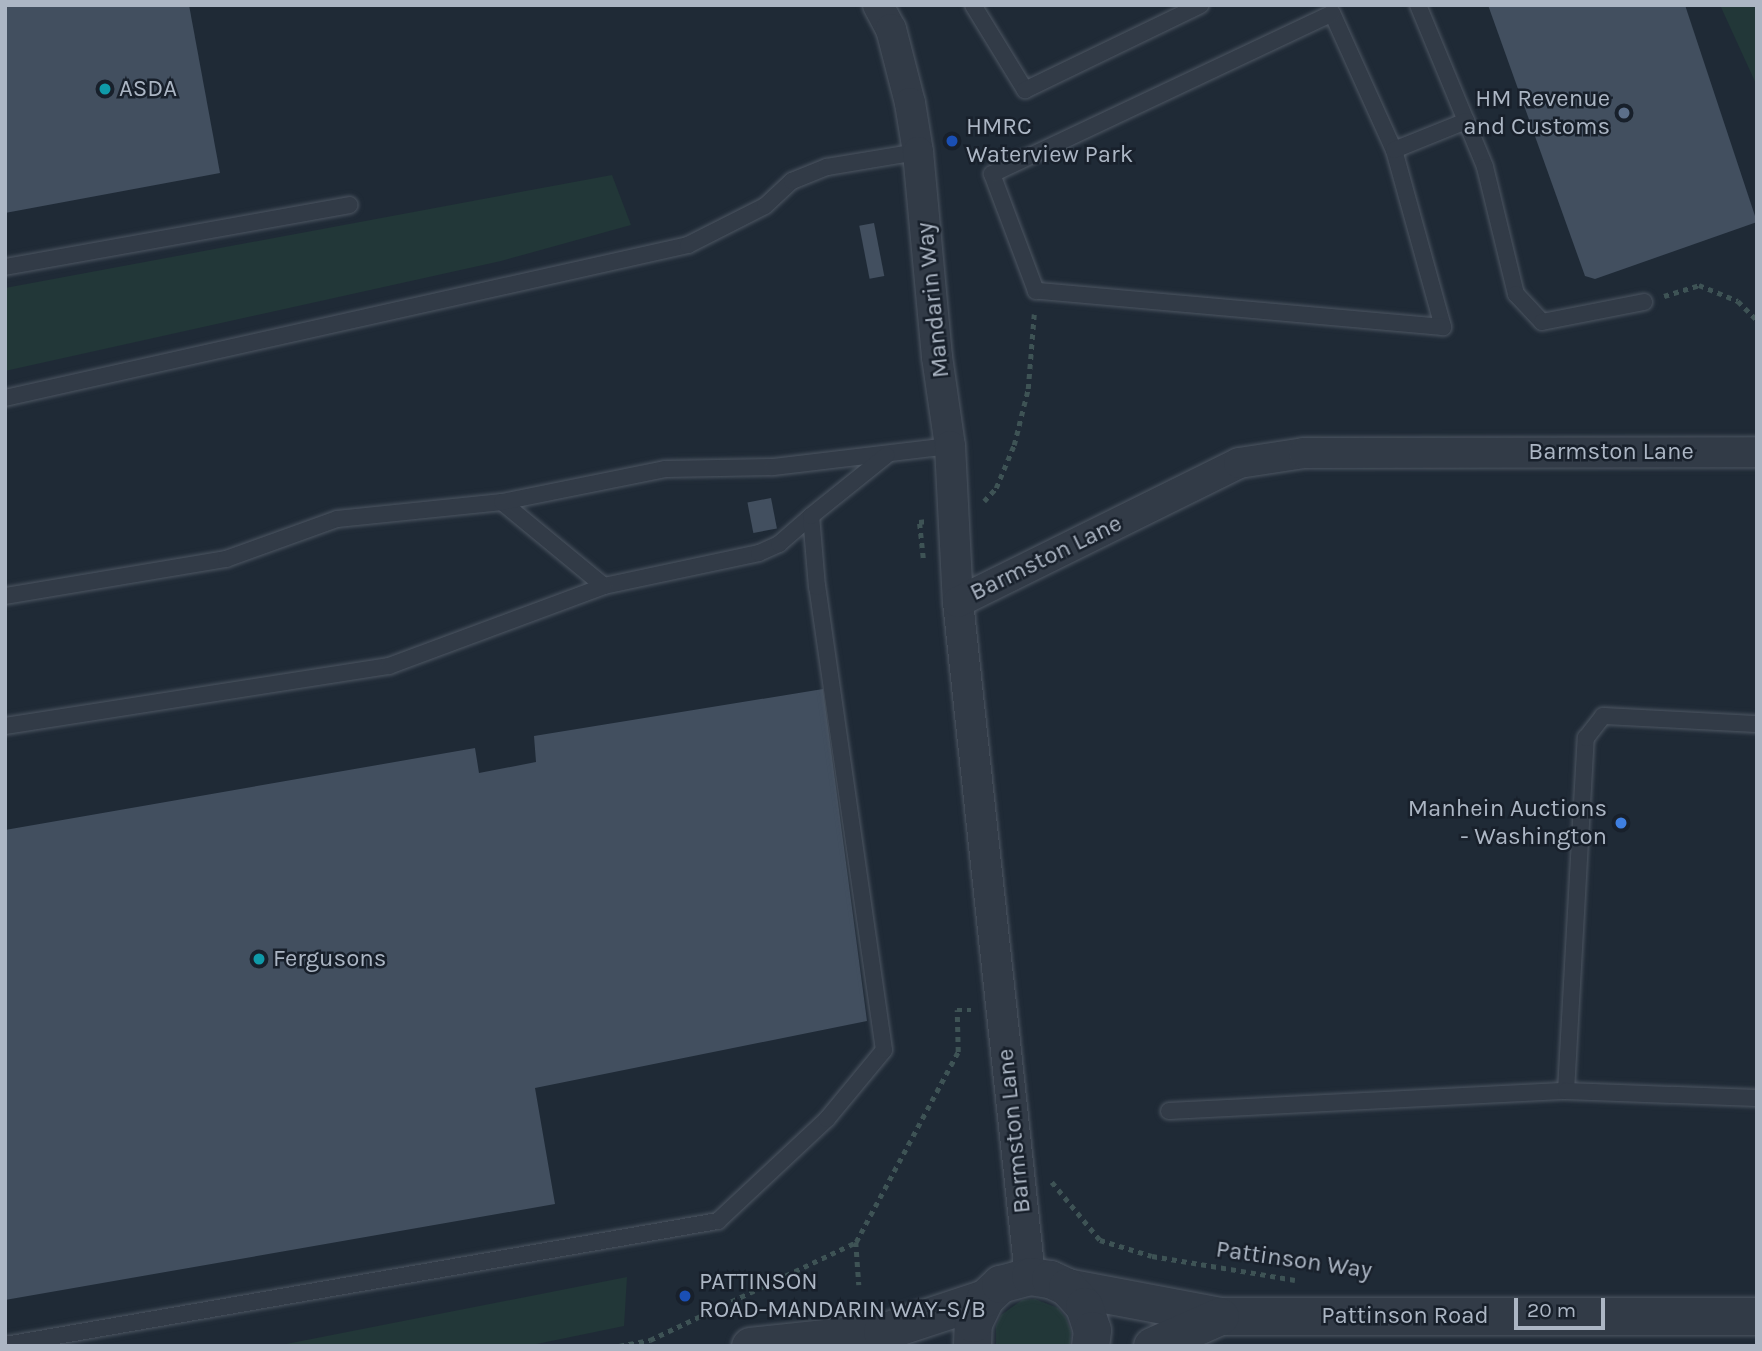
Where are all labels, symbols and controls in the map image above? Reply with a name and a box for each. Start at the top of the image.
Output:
place label: ASDA [119,75,177,103]
marker: ASDA [97,81,113,97]
place label: HM Revenue and Customs [1463,85,1610,141]
marker: HM Revenue and Customs [1616,105,1632,121]
place label: HMRC Waterview Park [966,113,1133,169]
marker: HMRC Waterview Park [944,133,960,149]
street label: Mandarin Way [910,221,956,379]
street label: Barmston Lane [1528,438,1694,466]
street label: Barmston Lane [965,509,1127,607]
place label: Manhein Auctions - Washington [1408,795,1607,851]
marker: Manhein Auctions - Washington [1613,815,1629,831]
place label: Fergusons [273,945,386,973]
marker: Fergusons [251,951,267,967]
street label: Barmston Lane [991,1047,1037,1215]
street label: Pattinson Way [1214,1235,1374,1285]
place label: PATTINSON ROAD-MANDARIN WAY-S/B [699,1268,986,1324]
scale bar [1517,1284,1608,1328]
marker: PATTINSON ROAD-MANDARIN WAY-S/B [677,1288,693,1304]
text: 20 m [1527,1298,1576,1322]
street label: Pattinson Road [1321,1302,1489,1330]

